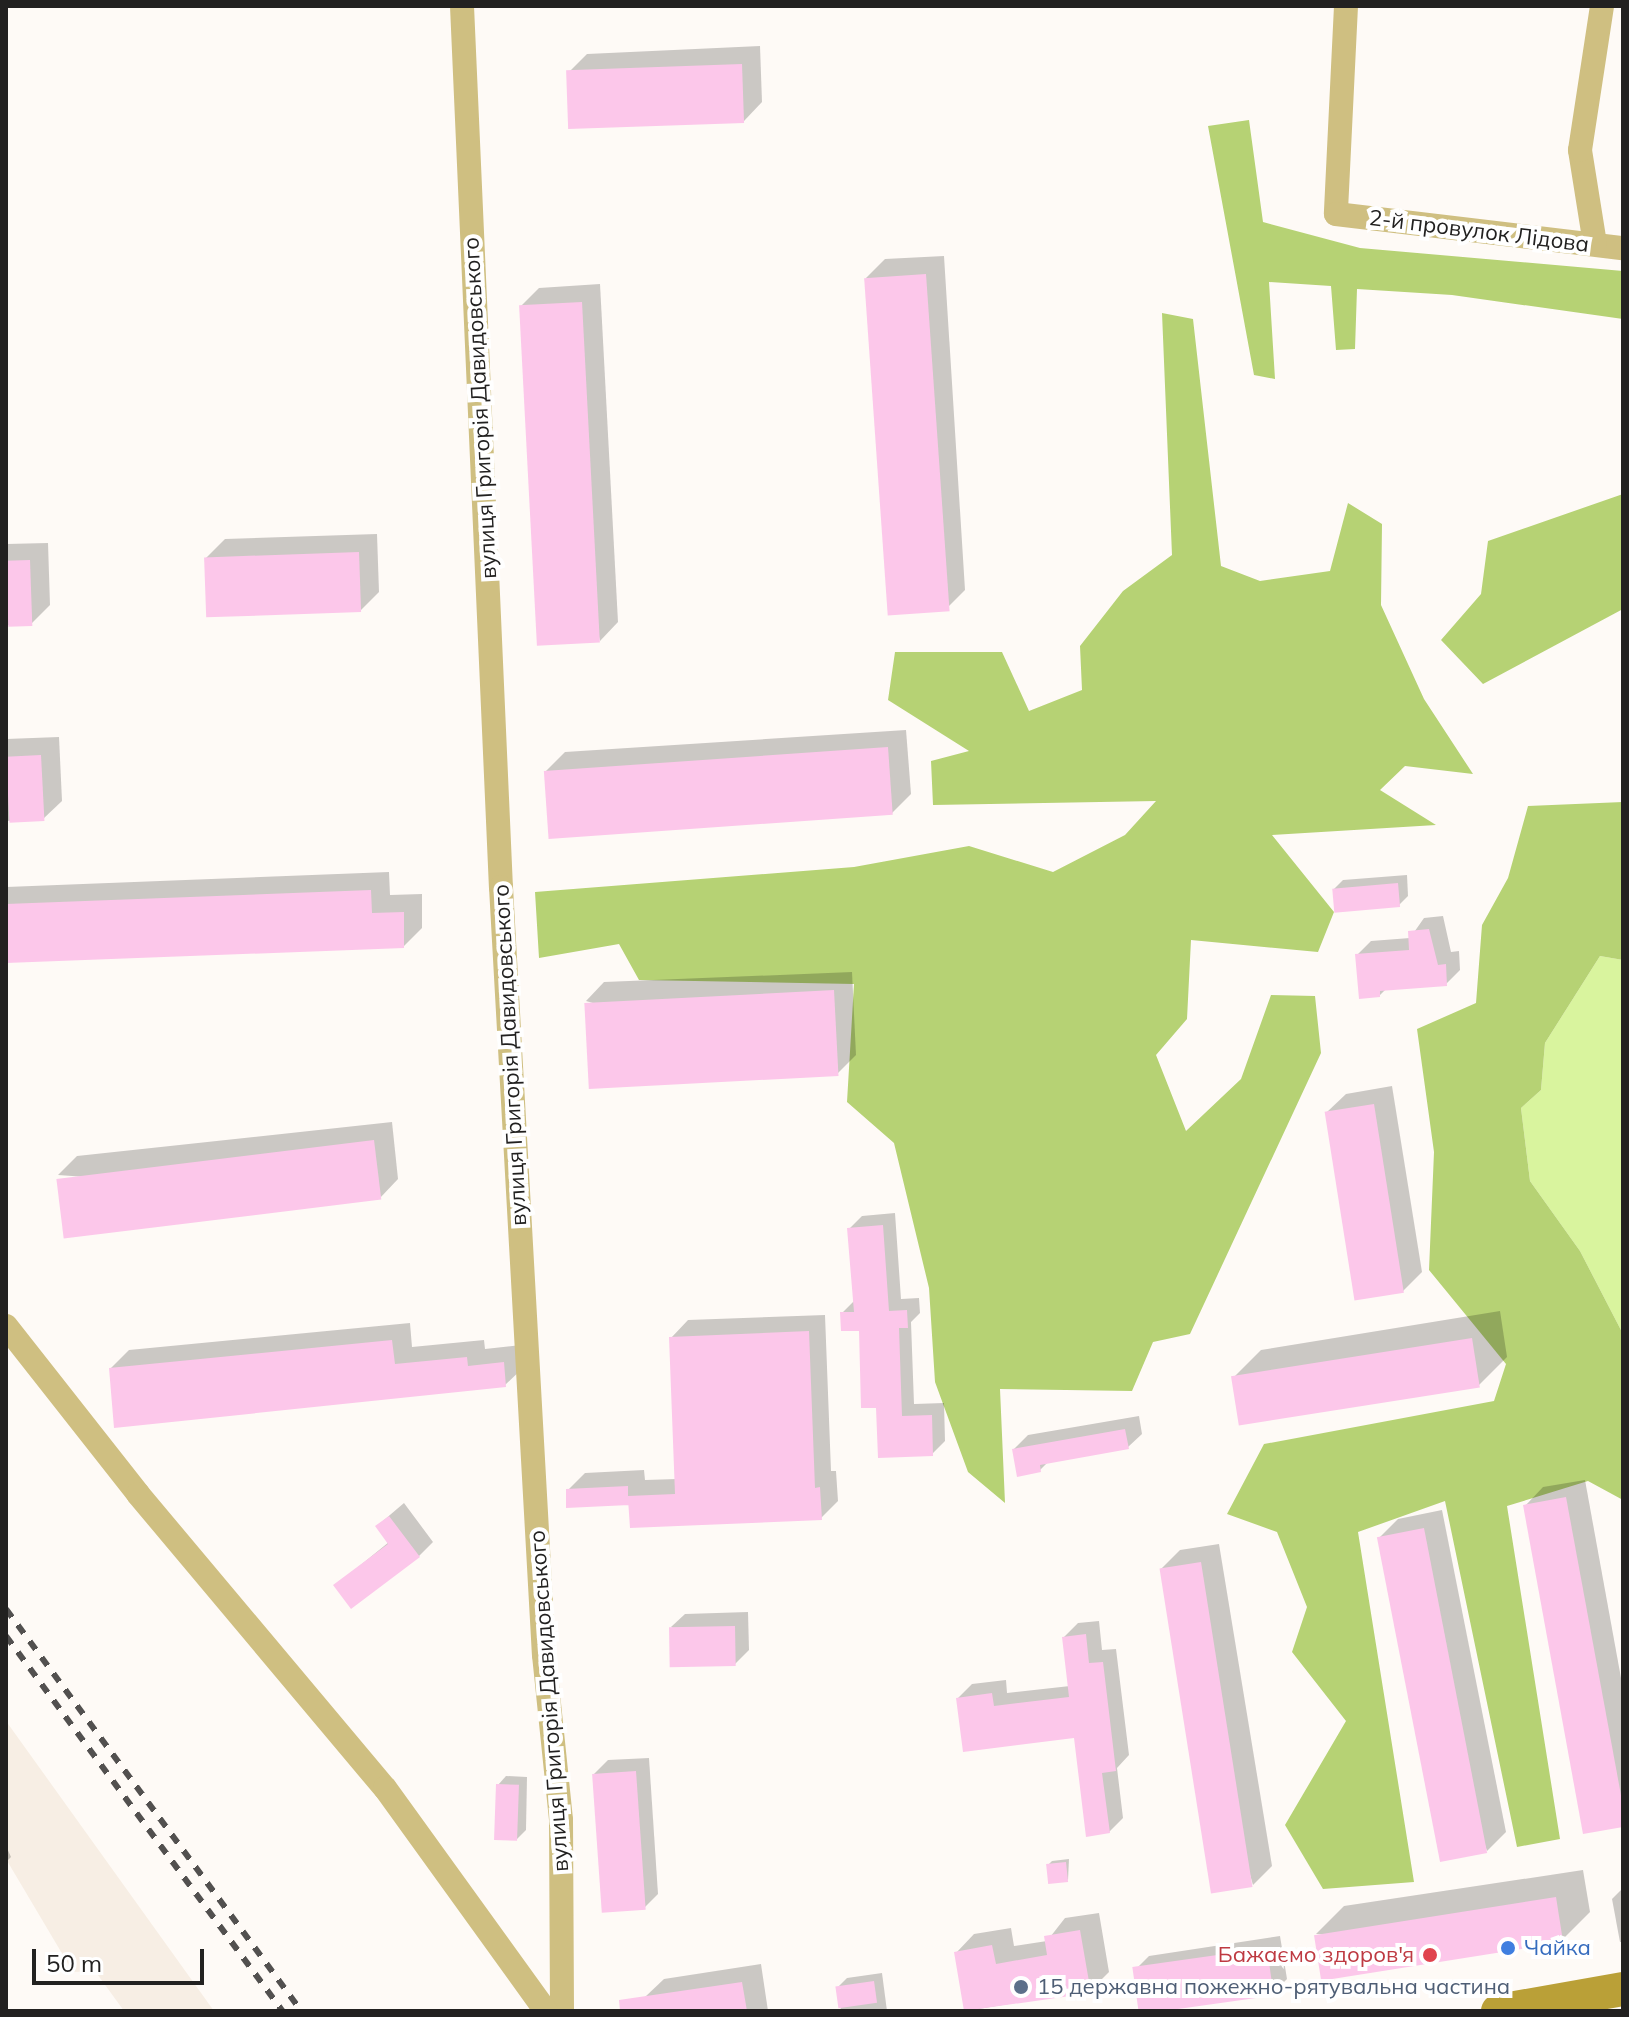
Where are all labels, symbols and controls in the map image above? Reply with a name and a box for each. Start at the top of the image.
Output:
street label: 2-й провулок Лідова [1367,204,1591,258]
street label: вулиця Григорія Давидовського [458,236,502,580]
street label: вулиця Григорія Давидовського [488,883,532,1227]
street label: вулиця Григорія Давидовського [524,1529,574,1873]
scale bar [36,1933,208,1983]
place label: Чайка [1524,1935,1591,1961]
marker: Чайка [1499,1939,1517,1957]
place label: Бажаємо здоров'я [1218,1942,1414,1968]
marker: Бажаємо здоров'я [1421,1946,1439,1964]
text: 50 m [46,1948,102,1978]
place label: 15 державна пожежно-рятувальна частина [1037,1974,1510,2000]
marker: 15 державна пожежно-рятувальна частина [1012,1978,1030,1996]

